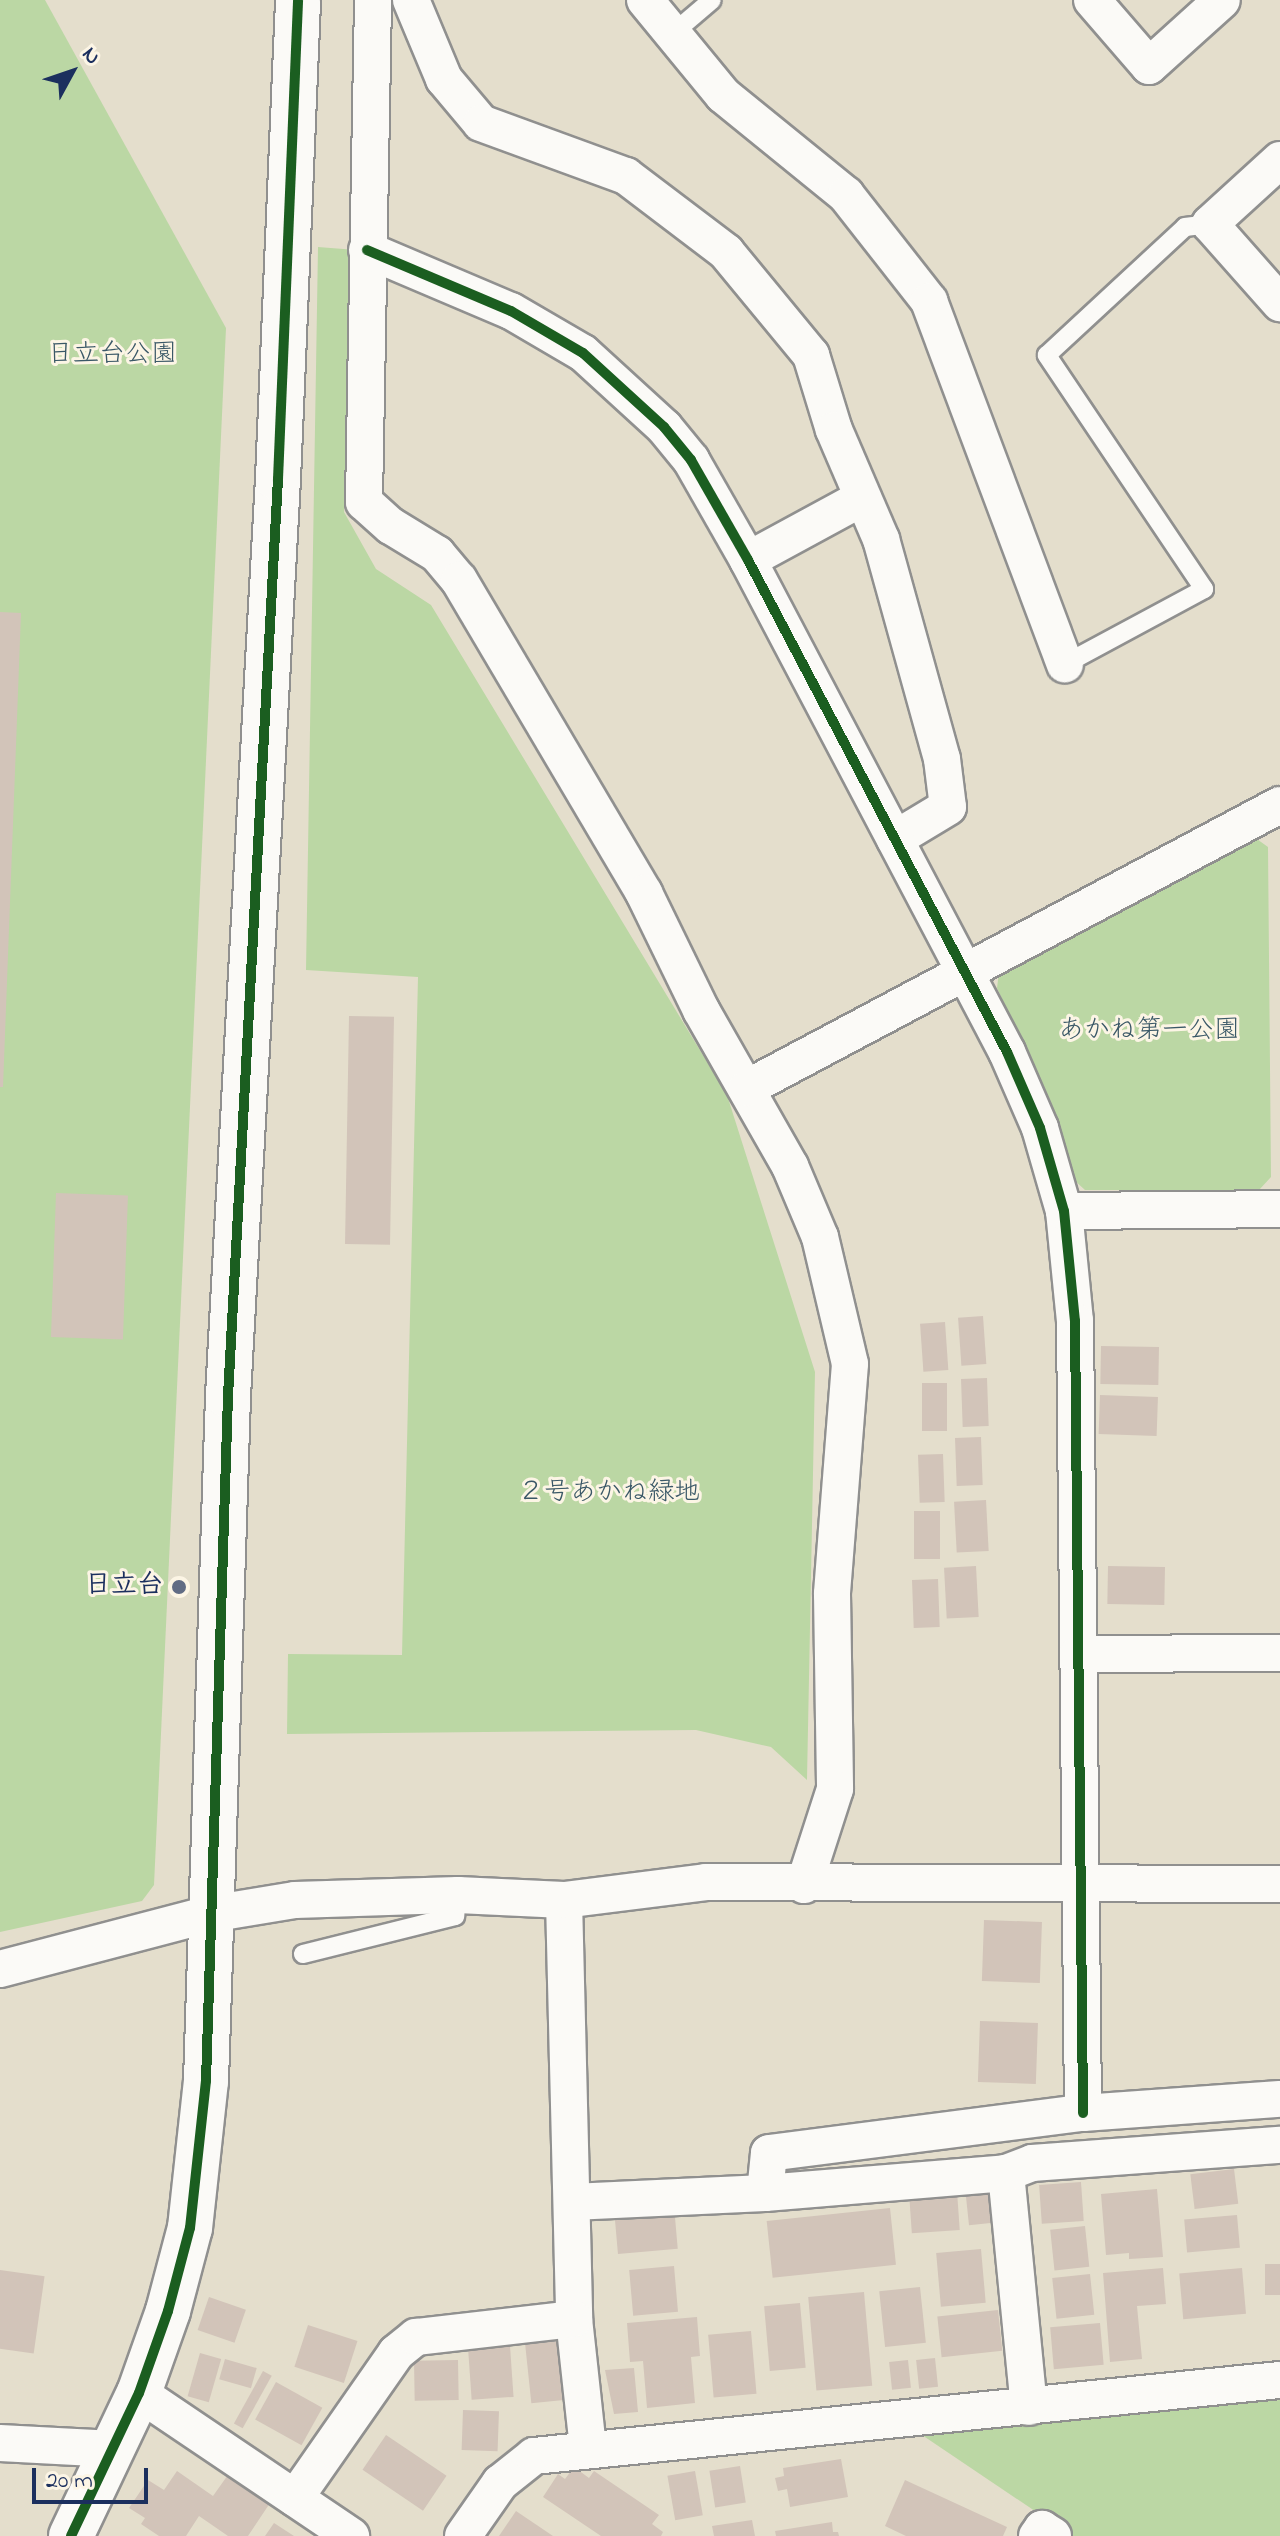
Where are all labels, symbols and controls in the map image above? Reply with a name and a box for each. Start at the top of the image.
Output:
north arrow [32,32,112,112]
text: N [73,41,107,73]
park label: 日立台公園 [47,340,177,372]
park label: あかね第一公園 [1058,1016,1240,1048]
park label: ２号あかね緑地 [518,1478,700,1510]
place label: 日立台 [85,1571,163,1603]
marker: 日立台 [170,1578,188,1596]
scale bar [36,2452,152,2502]
text: 20 m [46,2464,93,2499]

